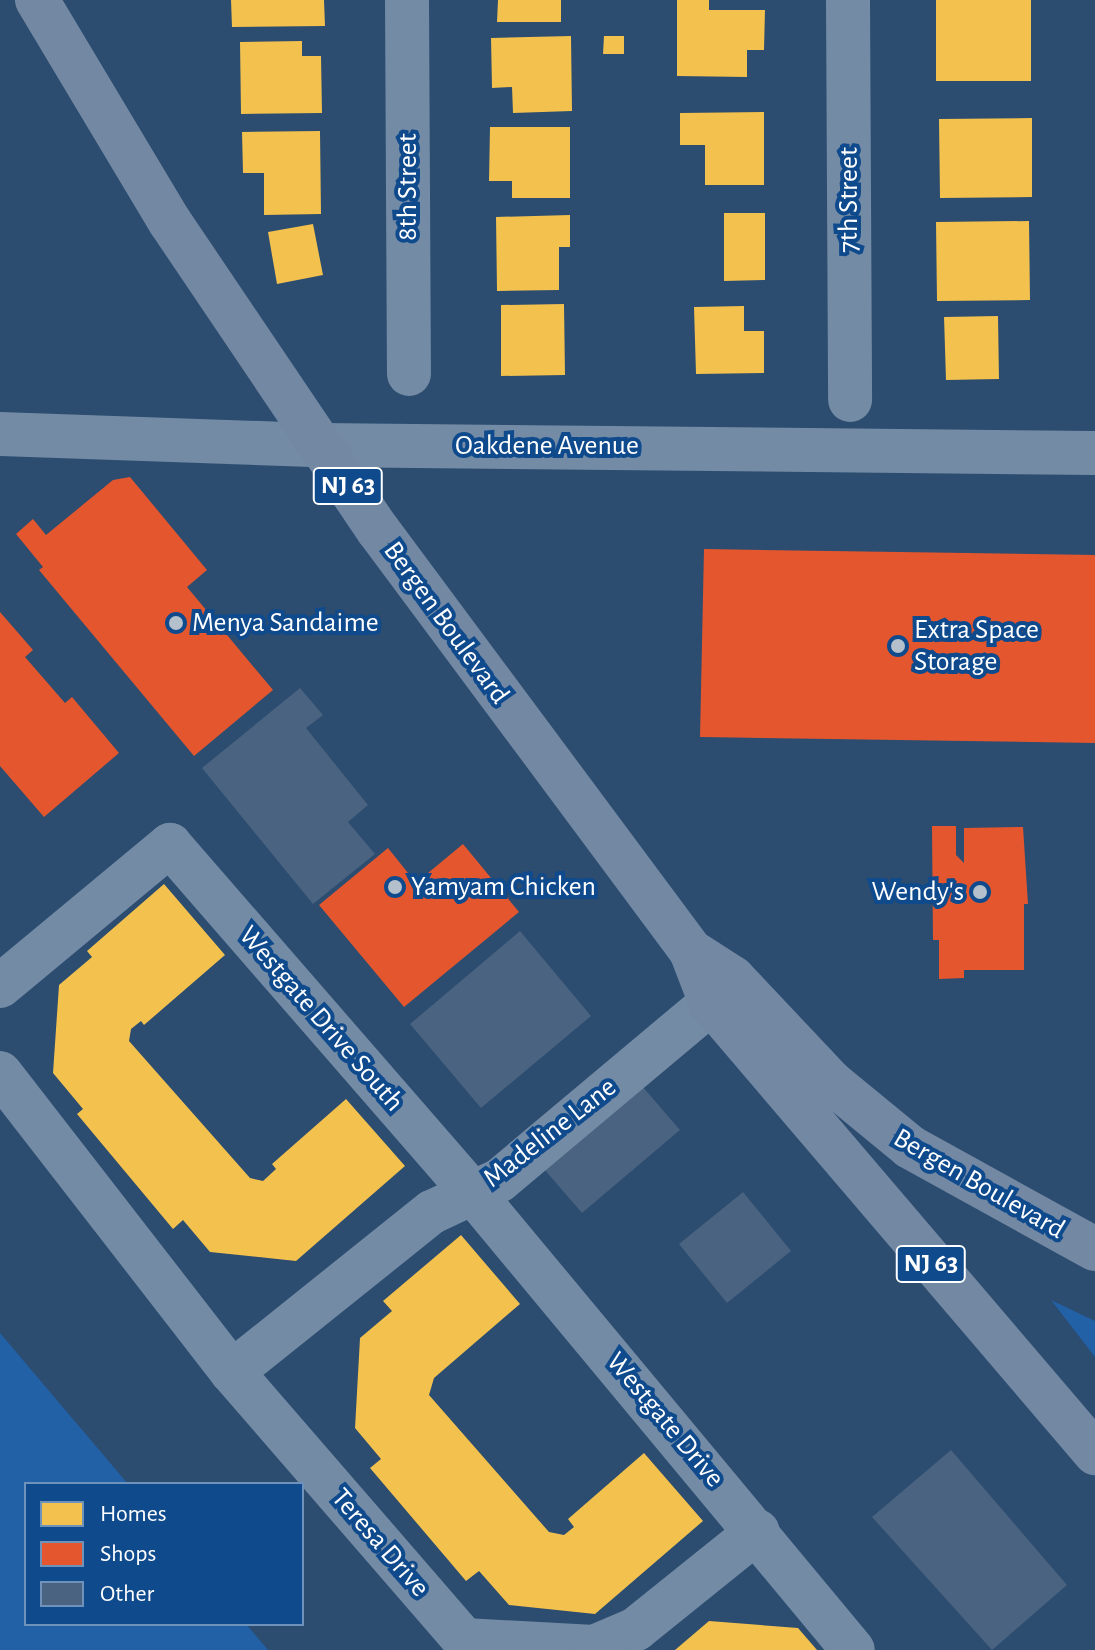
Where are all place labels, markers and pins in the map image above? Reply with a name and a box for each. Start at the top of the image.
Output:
place label: Menya Sandaime [192,606,379,640]
place label: Extra Space Storage [914,613,1039,679]
marker: Menya Sandaime [167,614,185,632]
marker: Extra Space Storage [889,637,907,655]
place label: Yamyam Chicken [411,870,596,904]
place label: Wendy's [871,875,964,909]
marker: Yamyam Chicken [386,878,404,896]
marker: Wendy's [971,883,989,901]

